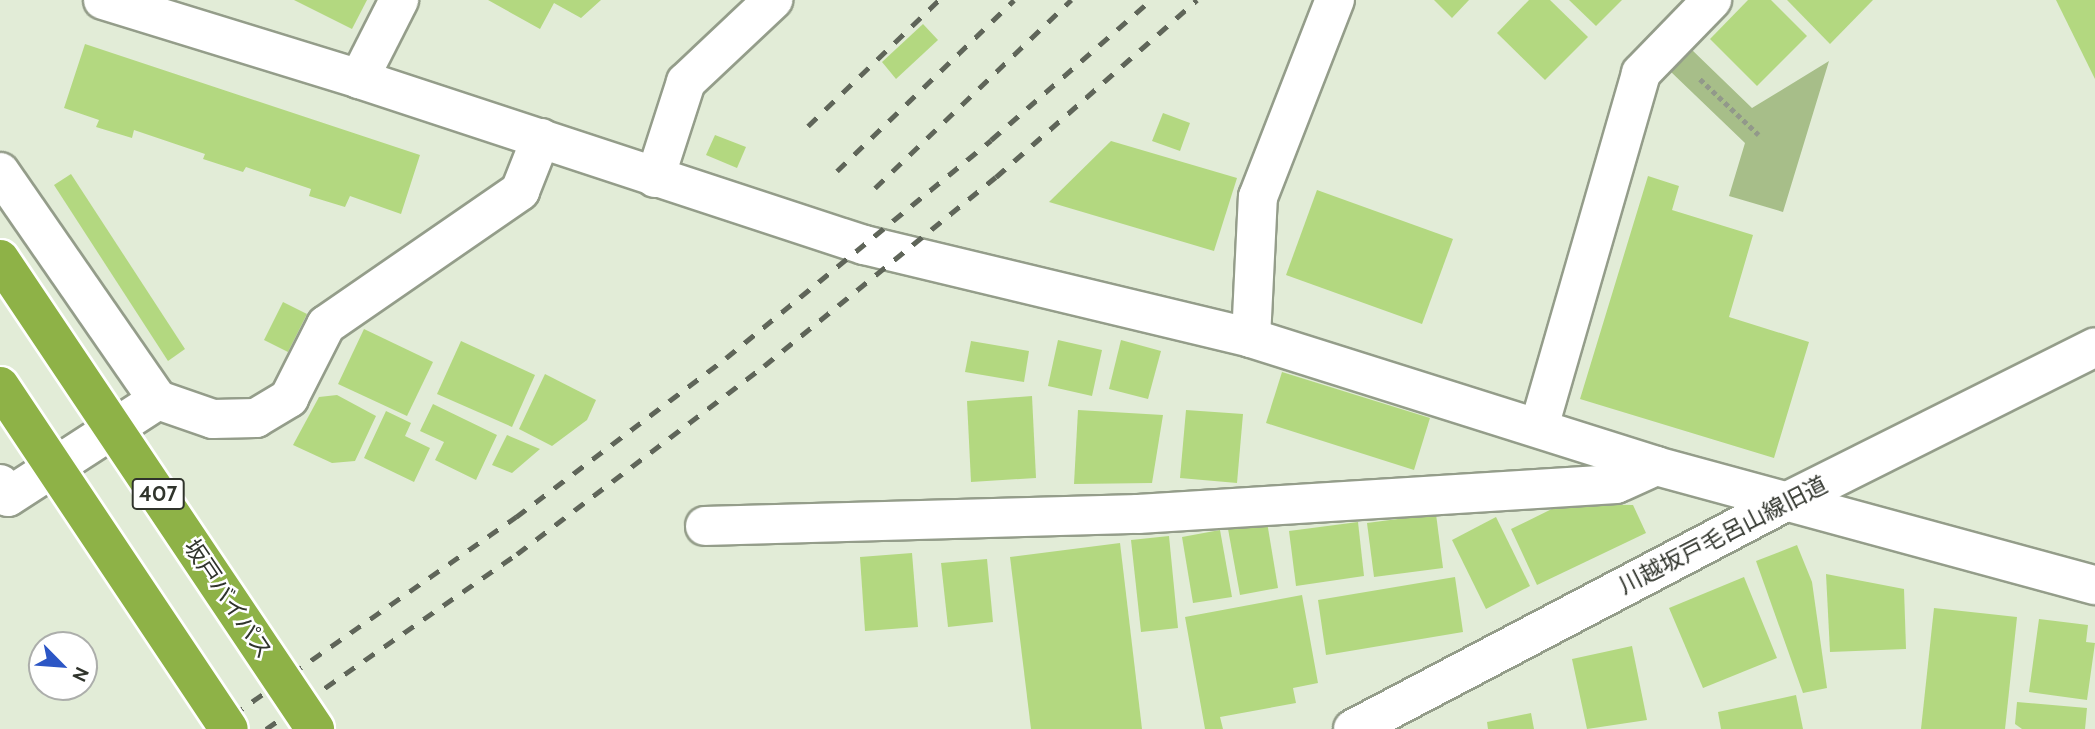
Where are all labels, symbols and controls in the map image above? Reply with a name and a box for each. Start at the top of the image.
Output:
street label: 川越坂戸毛呂山線旧道 [1614,470,1832,600]
road number: 407 [130,476,186,512]
street label: 坂戸バイパス [178,534,278,664]
north arrow [28,631,98,701]
text: N [67,663,94,685]

